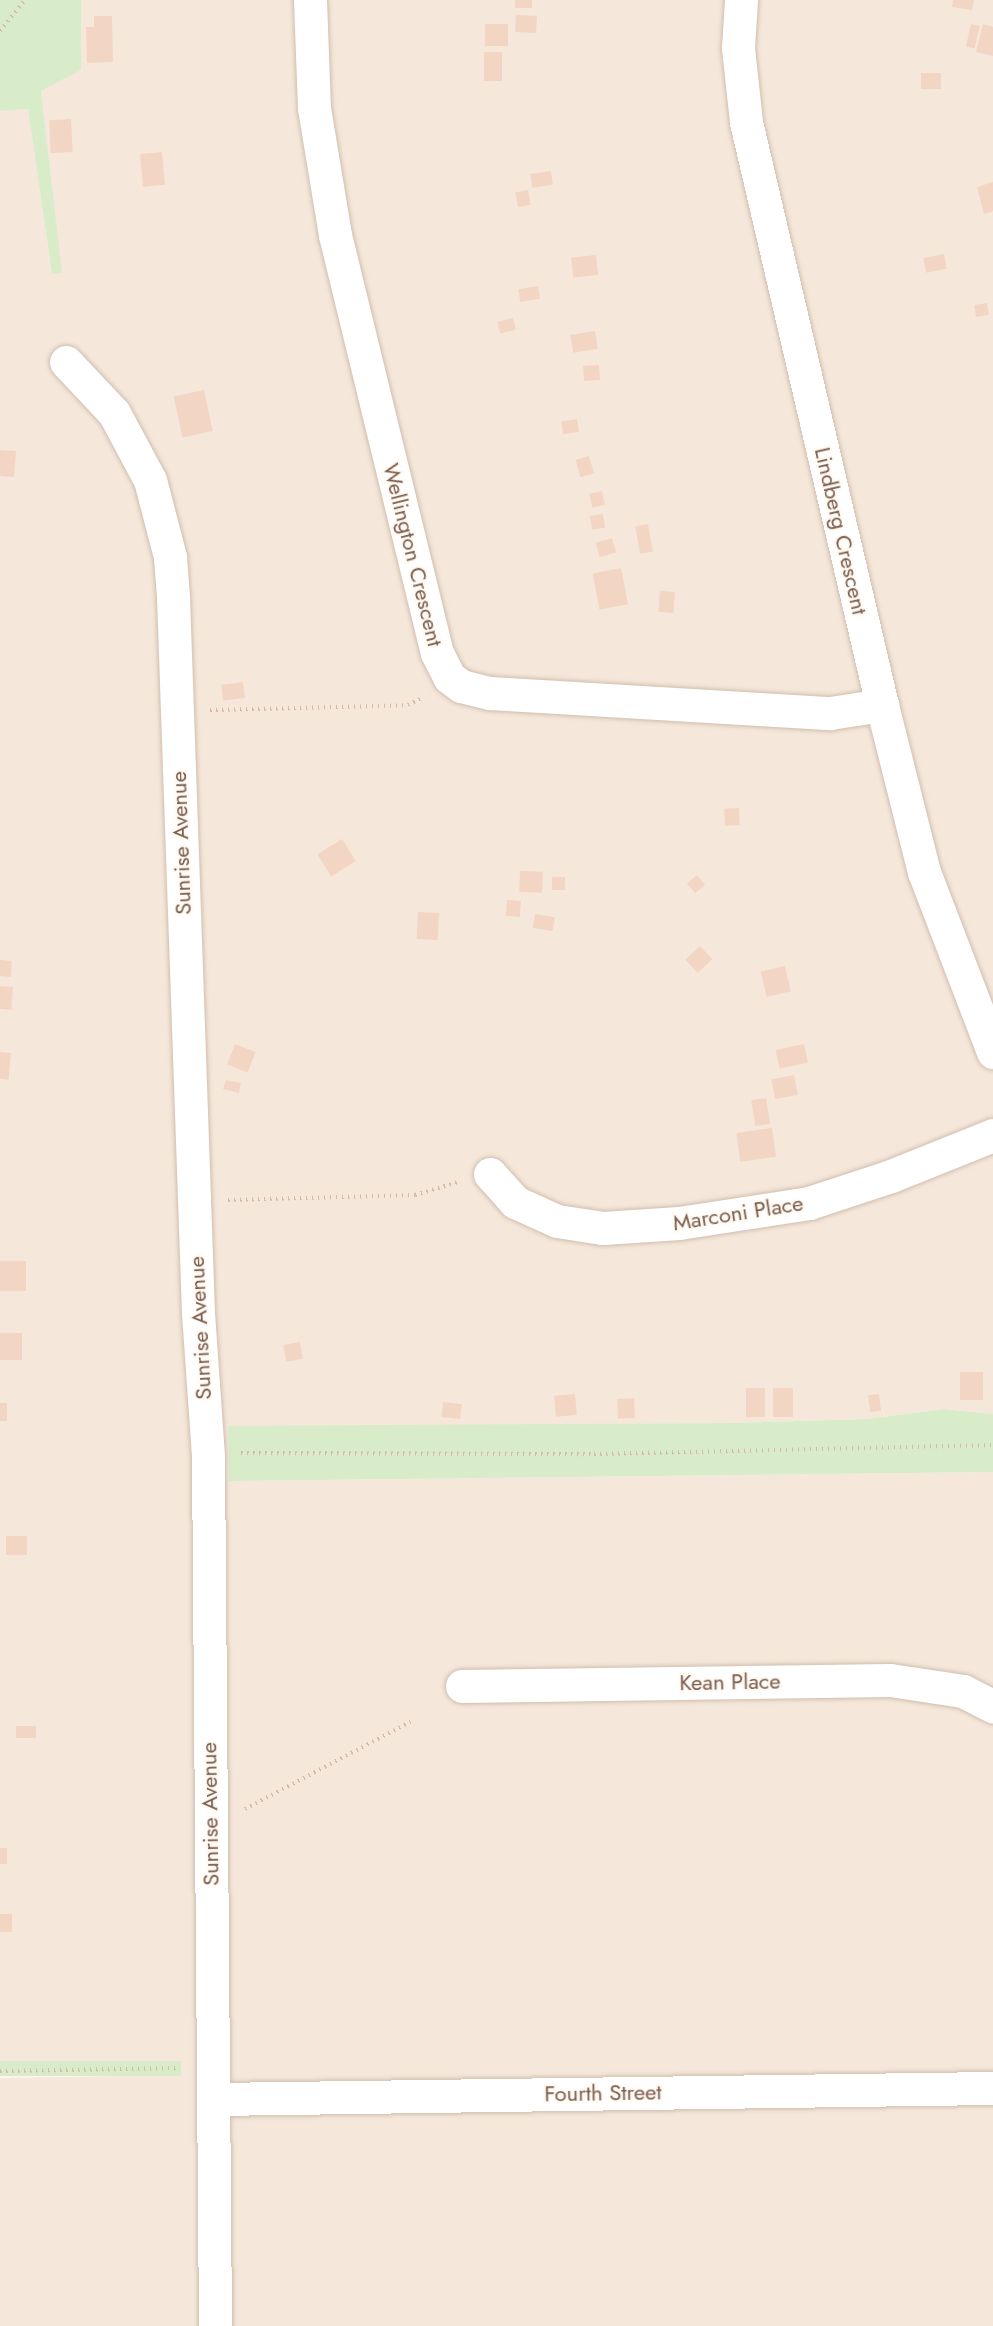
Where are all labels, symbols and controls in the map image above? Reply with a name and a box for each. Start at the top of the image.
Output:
street label: Lindberg Crescent [809,445,873,617]
street label: Wellington Crescent [377,461,449,649]
street label: Sunrise Avenue [165,771,197,915]
street label: Marconi Place [671,1190,805,1236]
street label: Sunrise Avenue [183,1256,217,1400]
street label: Kean Place [679,1668,781,1696]
street label: Sunrise Avenue [196,1742,224,1886]
street label: Fourth Street [544,2079,662,2107]

